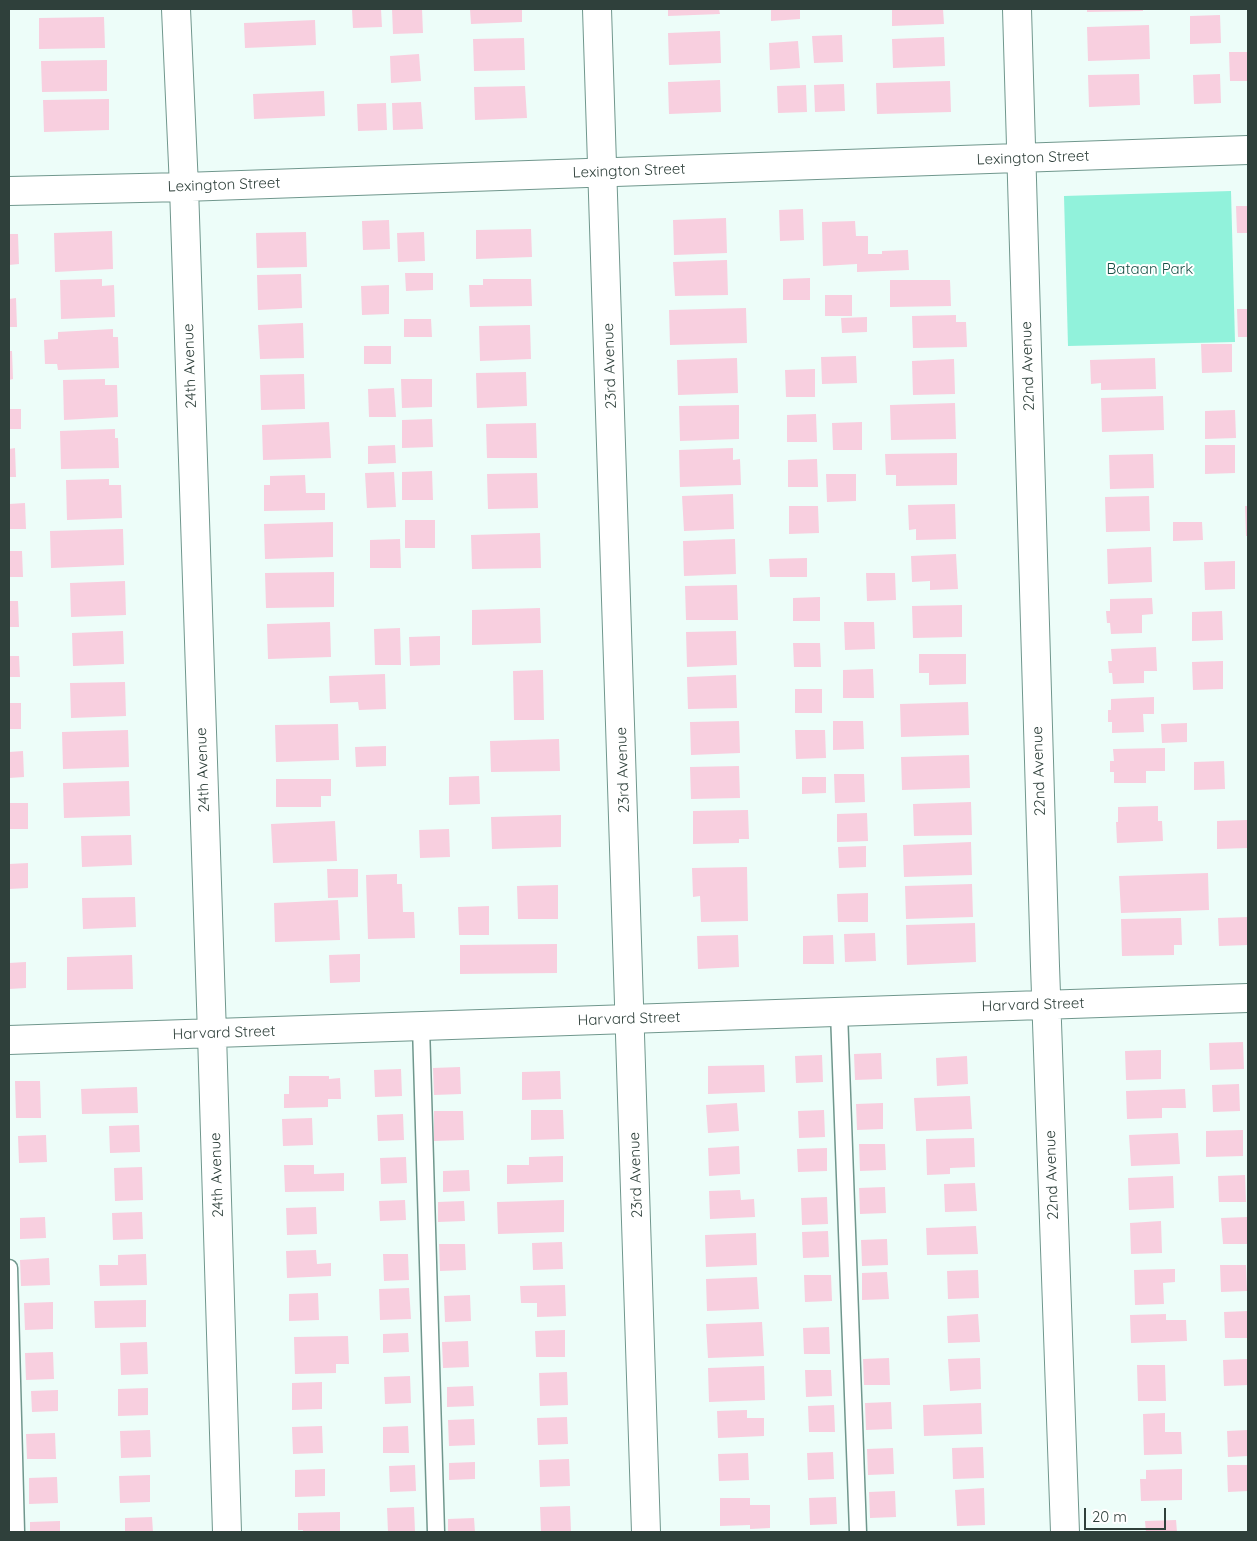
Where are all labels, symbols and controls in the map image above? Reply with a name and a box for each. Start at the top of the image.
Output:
street label: Lexington Street [976,147,1090,169]
street label: Lexington Street [572,160,686,182]
street label: Lexington Street [167,174,281,196]
park label: Bataan Park [1107,260,1193,278]
street label: 22nd Avenue [1017,321,1039,411]
street label: 24th Avenue [180,323,200,409]
street label: 23rd Avenue [600,323,620,409]
street label: 22nd Avenue [1028,726,1050,816]
street label: 24th Avenue [193,727,213,813]
street label: 23rd Avenue [613,727,633,813]
street label: Harvard Street [981,994,1085,1016]
street label: Harvard Street [577,1008,681,1030]
street label: Harvard Street [172,1022,276,1044]
street label: 22nd Avenue [1041,1130,1063,1220]
street label: 24th Avenue [207,1132,227,1218]
street label: 23rd Avenue [626,1132,646,1218]
scale bar [1087,1498,1170,1530]
text: 20 m [1092,1507,1127,1526]

